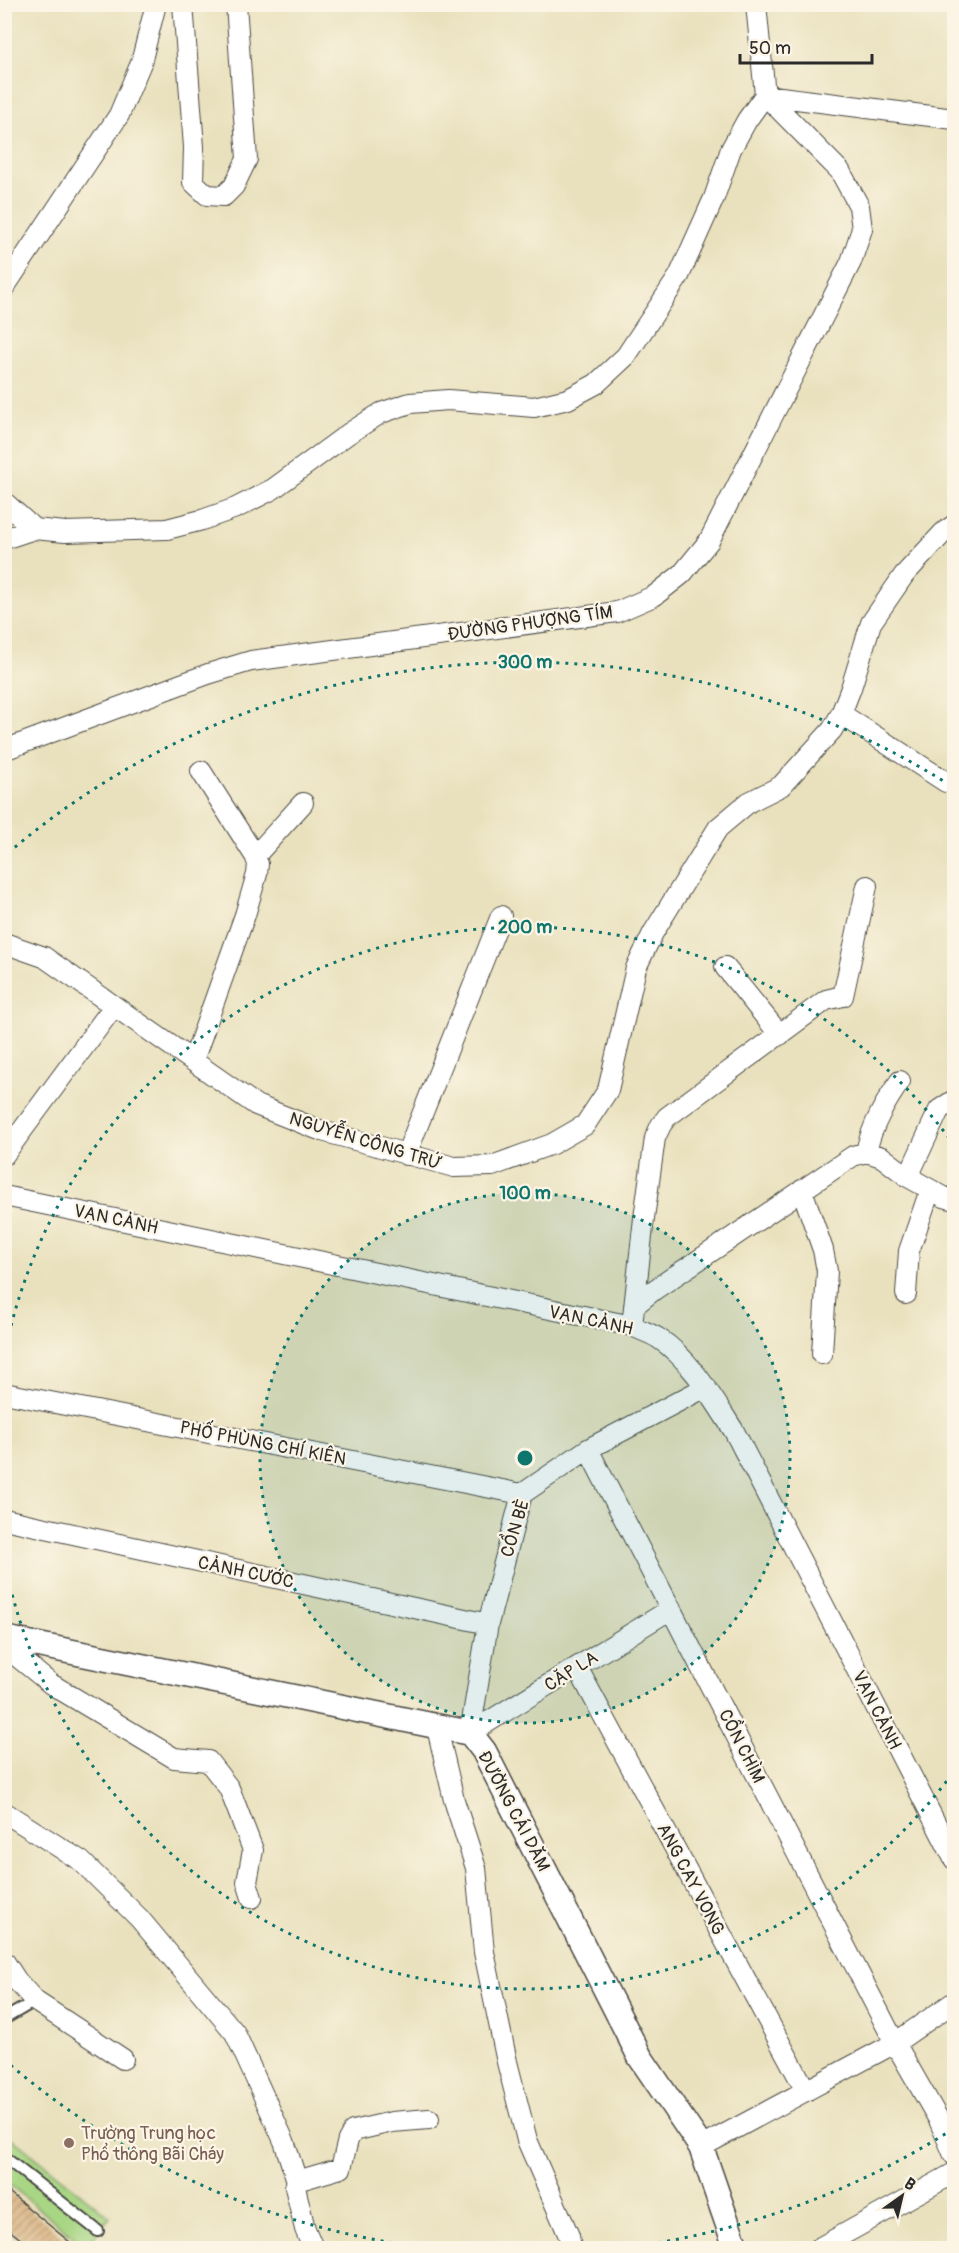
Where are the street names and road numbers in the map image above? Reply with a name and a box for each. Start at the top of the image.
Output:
street label: ĐƯỜNG PHƯỢNG TÍM [446,601,614,646]
street label: NGUYỄN CÔNG TRỨ [287,1104,446,1176]
street label: VẠN CẢNH [72,1199,160,1240]
street label: VẠN CẢNH [547,1300,635,1341]
street label: PHỐ PHÙNG CHÍ KIÊN [178,1413,348,1471]
street label: CỒN BÈ [493,1495,535,1560]
street label: CẢNH CƯỚC [196,1550,296,1594]
street label: CẶP LA [540,1646,603,1697]
street label: VẠN CẢNH [847,1667,906,1754]
street label: CỒN CHÌM [713,1704,773,1787]
street label: ĐƯỜNG CÁI DĂM [472,1747,555,1875]
street label: ANG CAY VONG [651,1819,730,1939]

